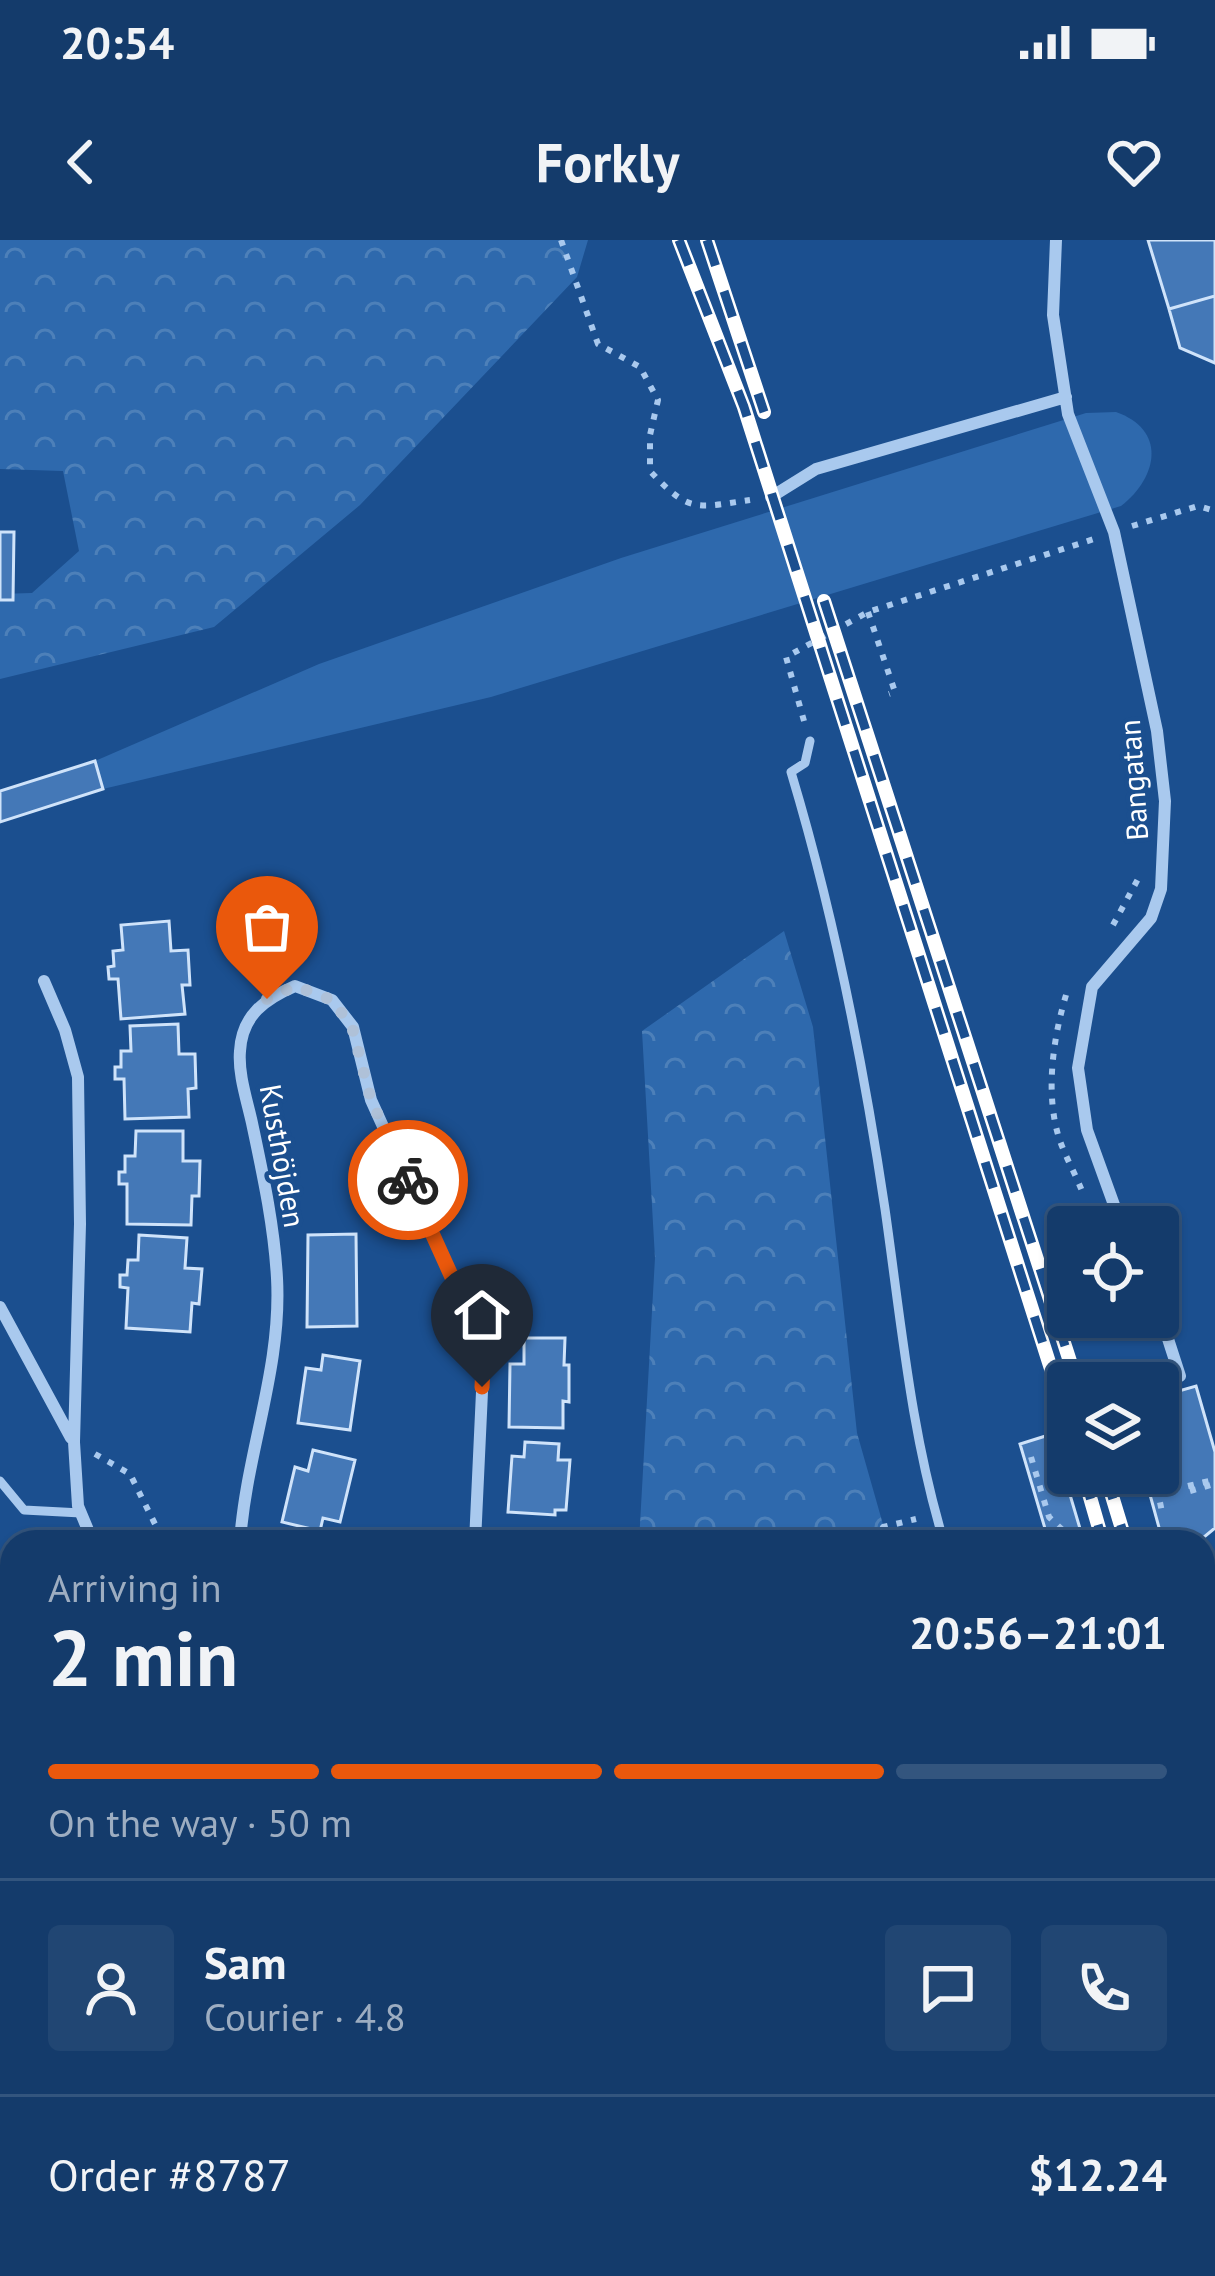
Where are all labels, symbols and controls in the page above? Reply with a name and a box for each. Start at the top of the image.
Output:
text: 20:54 [60,13,174,71]
text: Forkly [536,127,679,197]
icon: back [48,129,114,195]
icon: heart [1101,129,1167,195]
street label: Bangatan [1109,718,1156,842]
pin [216,876,318,999]
icon: bag [234,894,300,960]
street label: Kusthöjden [252,1081,315,1230]
courier [348,1120,468,1240]
icon: bike [375,1147,441,1213]
map controls [1047,1206,1179,1494]
button: locate [1047,1206,1179,1338]
pin [431,1264,533,1387]
icon: home [449,1282,515,1348]
button: layers [1047,1362,1179,1494]
text: Arriving in [48,1562,222,1613]
text: 20:56–21:01 [909,1603,1167,1661]
text: 2 min [48,1607,238,1708]
text: On the way · 50 m [48,1797,352,1848]
button: person [48,1925,174,2051]
button: chat [885,1925,1011,2051]
button: phone [1041,1925,1167,2051]
text: Sam [204,1933,286,1991]
text: Courier · 4.8 [204,1991,406,2042]
text: Order #8787 [48,2145,291,2203]
text: $12.24 [1028,2145,1167,2203]

